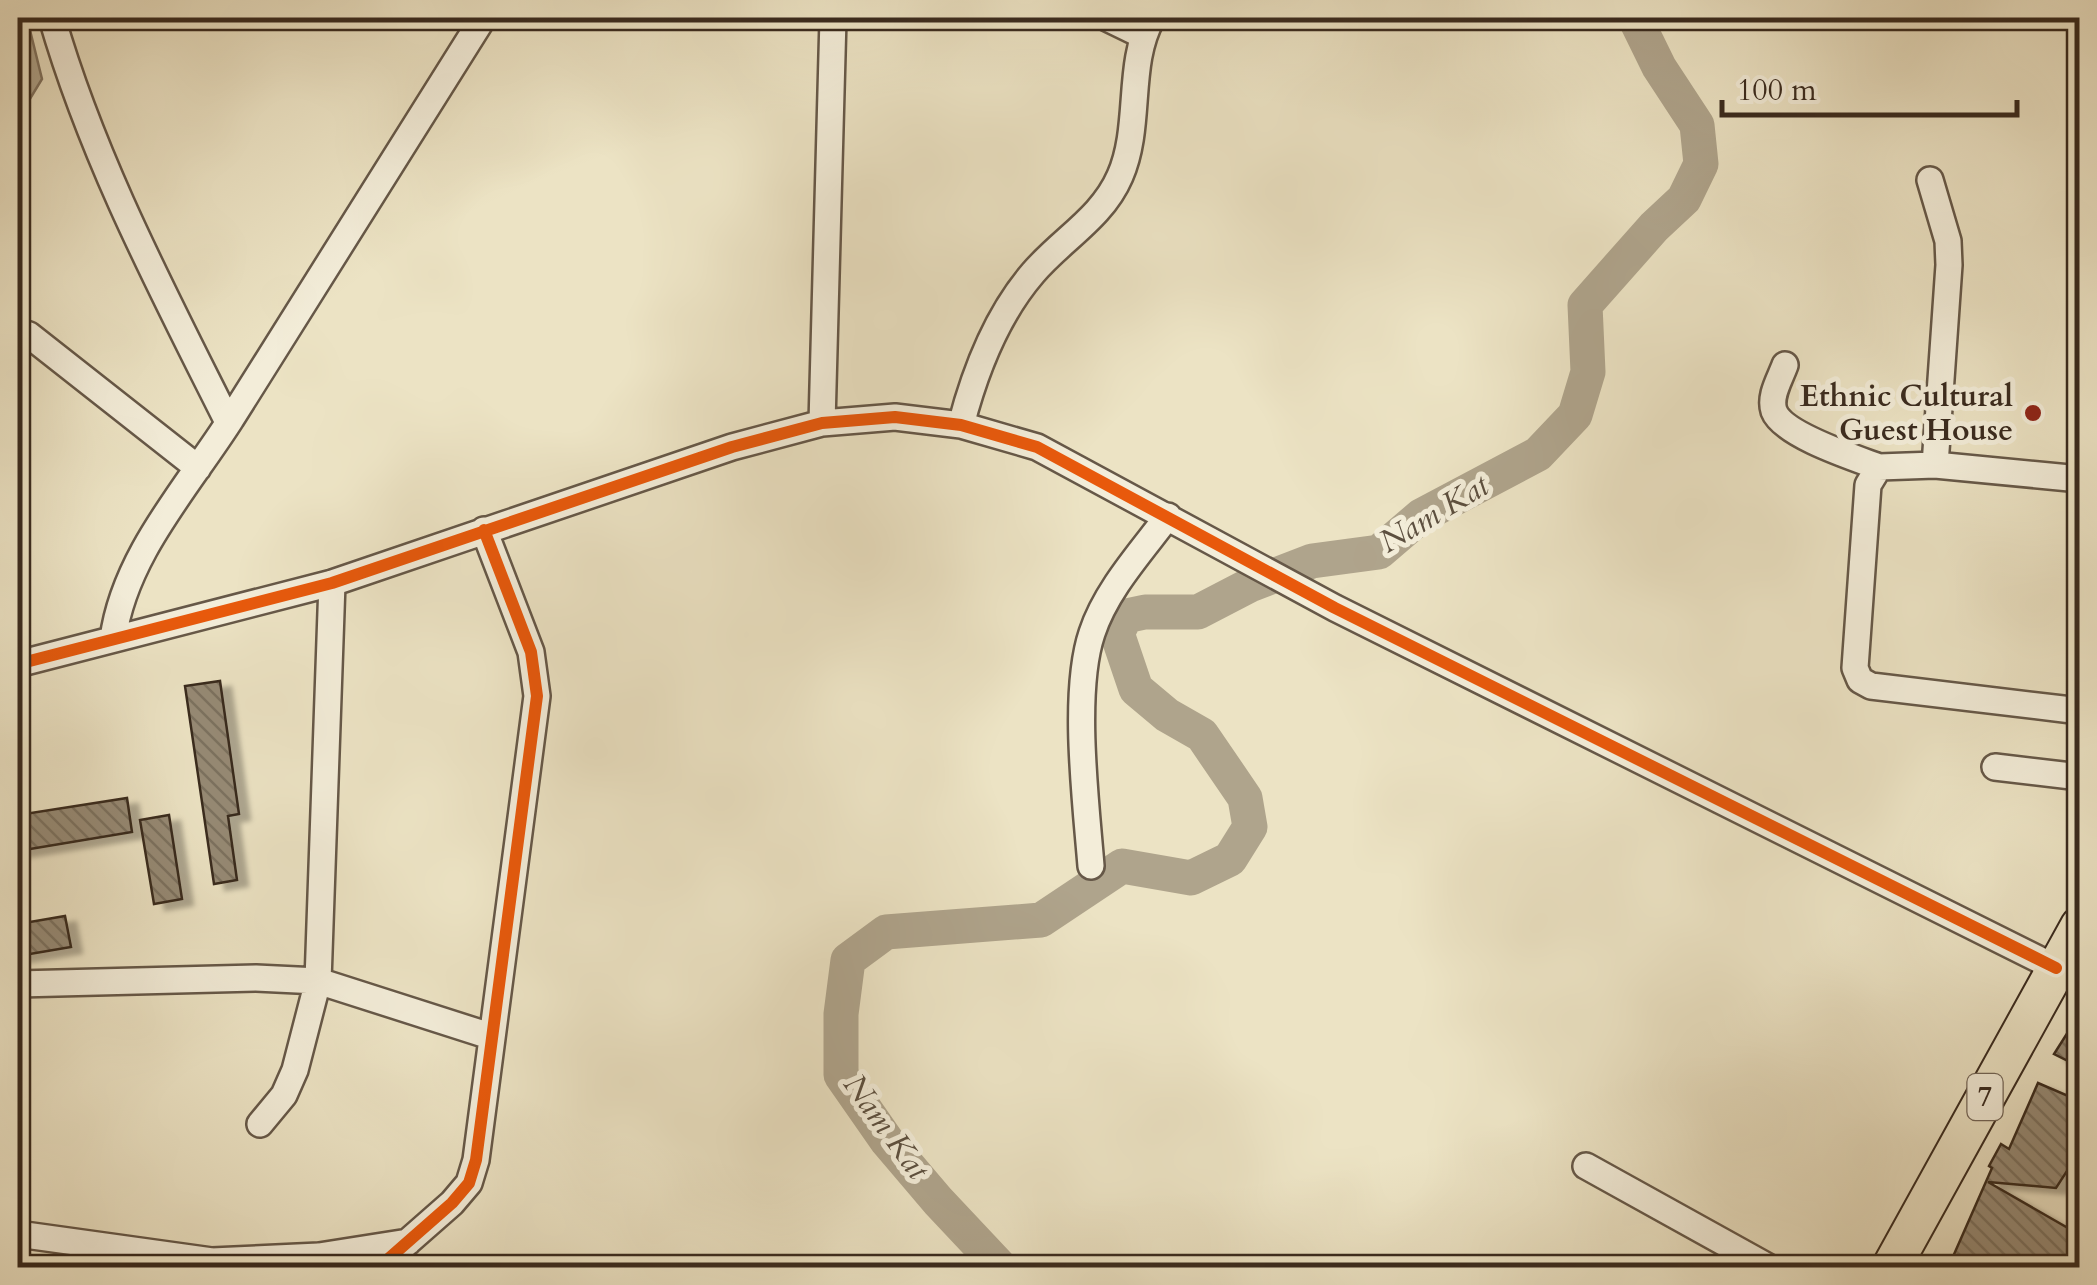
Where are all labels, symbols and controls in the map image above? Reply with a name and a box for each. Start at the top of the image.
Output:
scale bar [1722,55,2017,117]
text: 100 m [1737,70,1817,111]
place label: Ethnic Cultural Guest House [1800,376,2013,451]
marker: Ethnic Cultural Guest House [2022,402,2044,424]
water label: Nam Kat [1371,464,1498,564]
water label: Nam Kat [833,1065,940,1189]
road number: 7 [1968,1074,2002,1120]

